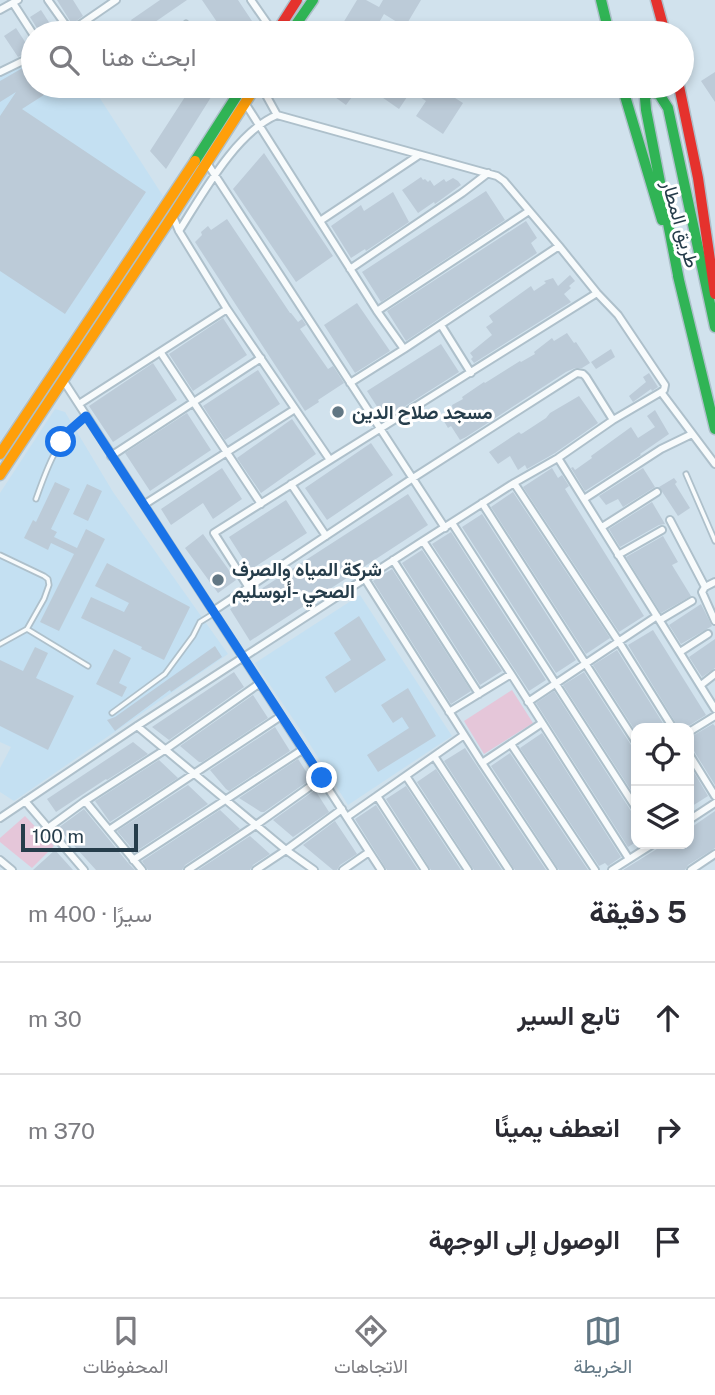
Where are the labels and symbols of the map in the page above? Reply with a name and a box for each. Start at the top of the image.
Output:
street label: طريق المطار [657,177,704,271]
place label: مسجد صلاح الدين [352,401,493,425]
marker: مسجد صلاح الدين [330,404,346,420]
route start [45,426,76,457]
place label: شركة المياه والصرف الصحي -أبوسليم [232,558,382,608]
marker: شركة المياه والصرف الصحي -أبوسليم [210,572,226,588]
route end [306,762,337,793]
scale bar [21,821,138,853]

